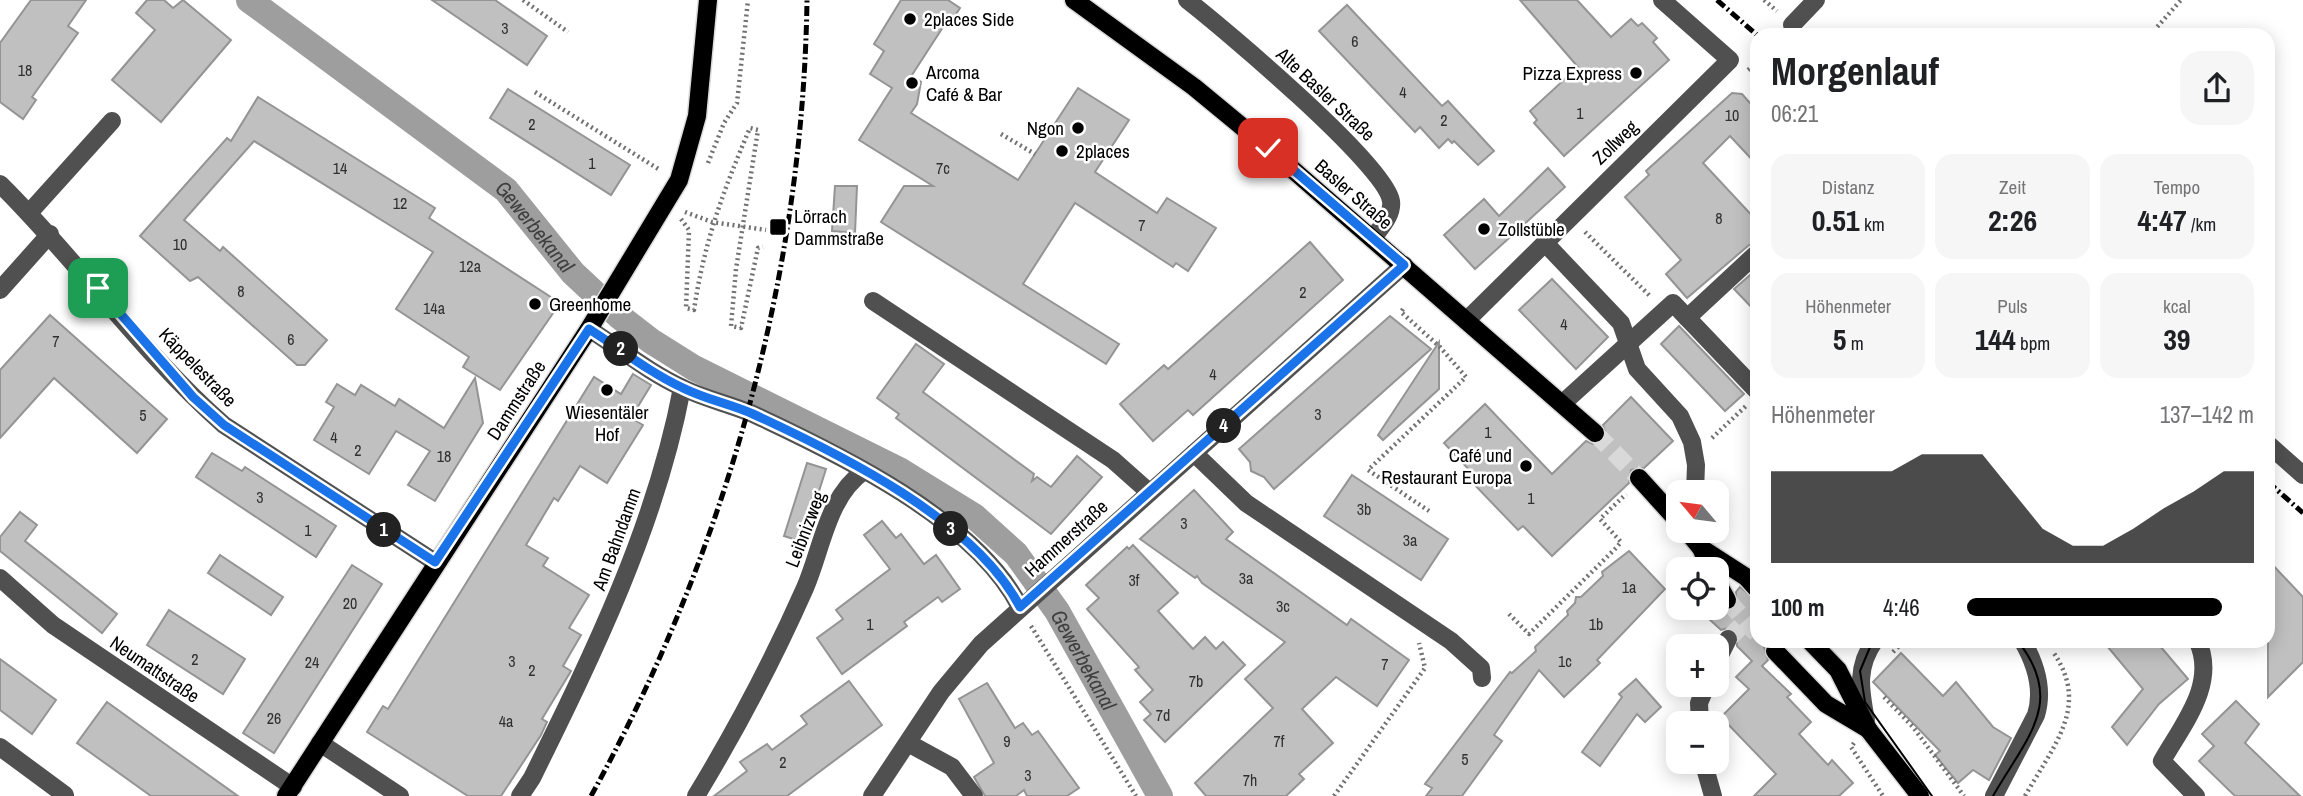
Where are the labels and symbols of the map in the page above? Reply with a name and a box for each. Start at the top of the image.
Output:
place label: 2places Side [924,6,1014,32]
marker: 2places Side [902,11,918,27]
house number: 3 [501,17,509,39]
house number: 6 [1351,30,1359,52]
street label: Alte Basler Straße [1270,41,1381,147]
house number: 18 [18,59,32,81]
place label: Arcoma Café & Bar [925,59,1003,107]
place label: Pizza Express [1522,60,1622,86]
marker: Pizza Express [1628,65,1644,81]
marker: Arcoma Café & Bar [904,75,920,91]
house number: 4 [1399,81,1407,103]
house number: 1 [1576,102,1584,124]
house number: 10 [1725,104,1739,126]
house number: 2 [1440,109,1448,131]
house number: 2 [528,113,536,135]
street label: Zollweg [1587,114,1644,170]
place label: Ngon [1027,115,1064,141]
pin [1238,118,1298,178]
marker: Ngon [1070,120,1086,136]
place label: 2places [1076,138,1130,164]
marker: 2places [1054,143,1070,159]
house number: 1 [588,152,596,174]
street label: Basler Straße [1310,153,1398,235]
house number: 14 [333,157,347,179]
house number: 7c [936,157,950,179]
water label: Gewerbekanal [490,173,582,279]
house number: 12 [393,192,407,214]
place label: Lörrach Dammstraße [794,203,884,251]
house number: 8 [1715,207,1723,229]
house number: 7 [1138,214,1146,236]
place label: Zollstüble [1498,216,1565,242]
marker: Lörrach Dammstraße [768,217,788,237]
marker: Zollstüble [1476,221,1492,237]
house number: 10 [173,233,187,255]
house number: 12a [459,255,482,277]
pin [68,258,128,318]
house number: 8 [237,280,245,302]
house number: 2 [1299,281,1307,303]
place label: Greenhome [549,291,631,317]
marker: Greenhome [527,296,543,312]
house number: 14a [423,297,446,319]
house number: 4 [1560,313,1568,335]
street label: Käppelestraße [153,322,243,412]
house number: 6 [287,328,295,350]
house number: 7 [52,330,60,352]
pin: 2 [604,332,638,366]
street label: Dammstraße [481,355,551,445]
house number: 4 [1209,363,1217,385]
marker: Wiesentäler Hof [599,382,615,398]
place label: Wiesentäler Hof [565,399,649,447]
house number: 3 [1314,403,1322,425]
house number: 5 [139,404,147,426]
pin: 4 [1206,408,1242,444]
house number: 1 [1484,421,1492,443]
house number: 4 [330,426,338,448]
house number: 2 [354,439,362,461]
place label: Café und Restaurant Europa [1381,442,1512,490]
house number: 18 [437,445,451,467]
marker: Café und Restaurant Europa [1518,458,1534,474]
north arrow [1666,480,1729,542]
street label: Am Bahndamm [585,484,647,595]
house number: 3 [256,486,264,508]
street label: Leibnizweg [779,487,832,571]
house number: 1 [1527,487,1535,509]
street label: Hammerstraße [1019,494,1113,582]
house number: 3b [1357,498,1371,520]
pin: 1 [366,512,402,548]
pin: 3 [934,512,968,546]
house number: 3 [1180,512,1188,534]
house number: 1 [304,519,312,541]
house number: 3a [1403,529,1418,551]
house number: 3a [1239,567,1254,589]
house number: 3f [1129,569,1140,591]
house number: 1a [1622,576,1637,598]
house number: 20 [343,592,357,614]
house number: 3c [1276,595,1290,617]
water label: Gewerbekanal [1044,604,1124,716]
house number: 1 [866,613,874,635]
house number: 1b [1589,613,1603,635]
street label: Neumattstraße [105,629,205,709]
house number: 2 [191,648,199,670]
house number: 3 [508,650,516,672]
house number: 1c [1558,650,1572,672]
house number: 24 [305,651,319,673]
house number: 7 [1381,653,1389,675]
house number: 2 [528,659,536,681]
house number: 7b [1189,670,1203,692]
house number: 7d [1156,704,1170,726]
house number: 26 [267,707,281,729]
house number: 4a [499,710,514,732]
house number: 9 [1003,730,1011,752]
house number: 7f [1274,730,1285,752]
house number: 5 [1461,748,1469,770]
house number: 2 [779,751,787,773]
house number: 3 [1024,764,1032,786]
house number: 7h [1243,769,1257,791]

